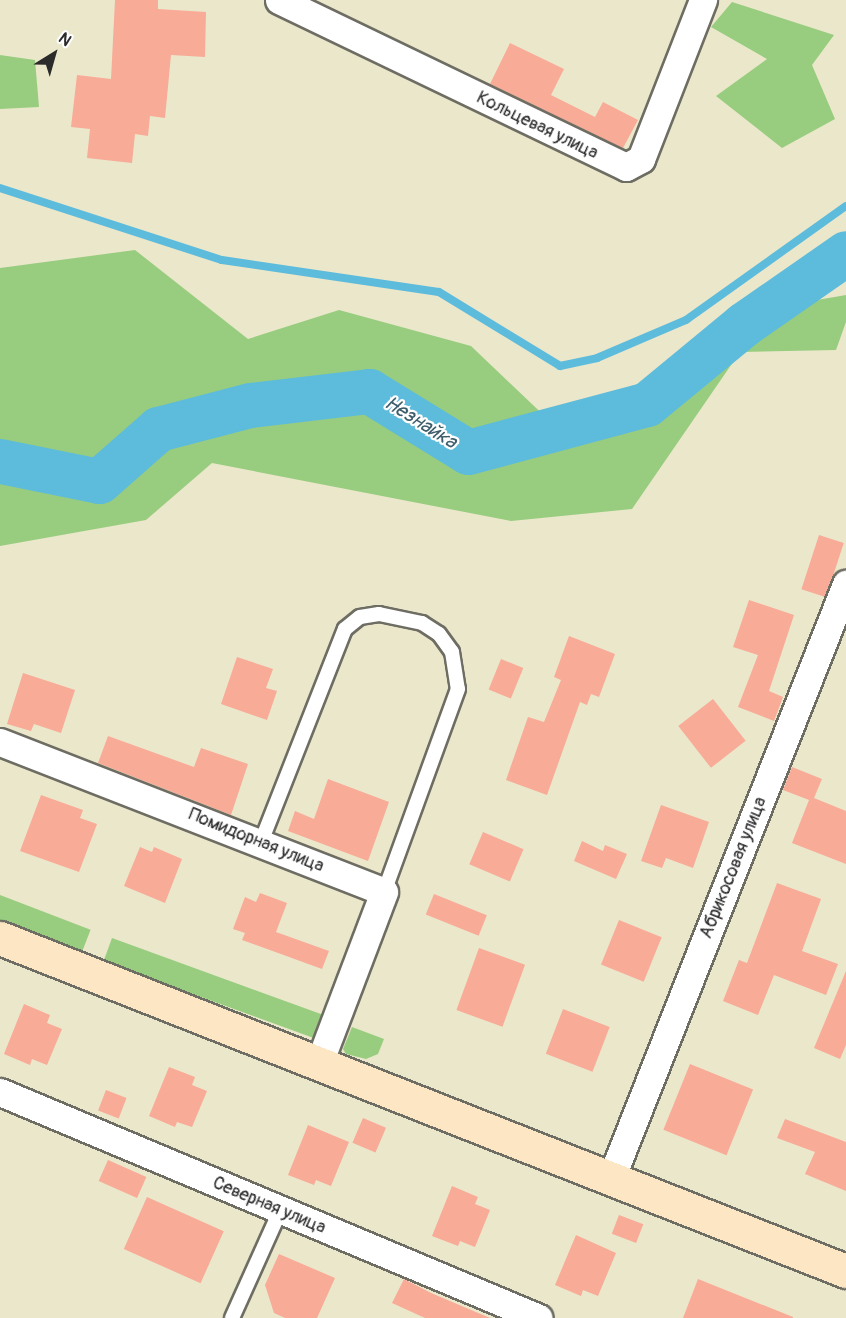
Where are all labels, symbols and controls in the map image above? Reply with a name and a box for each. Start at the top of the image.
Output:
north arrow [24,24,84,84]
text: N [54,28,75,51]
street label: Кольцевая улица [473,87,601,165]
water label: Незнайка [380,390,462,454]
street label: Абрикосовая улица [696,794,772,942]
street label: Помидорная улица [185,804,327,878]
street label: Северная улица [209,1172,329,1240]

